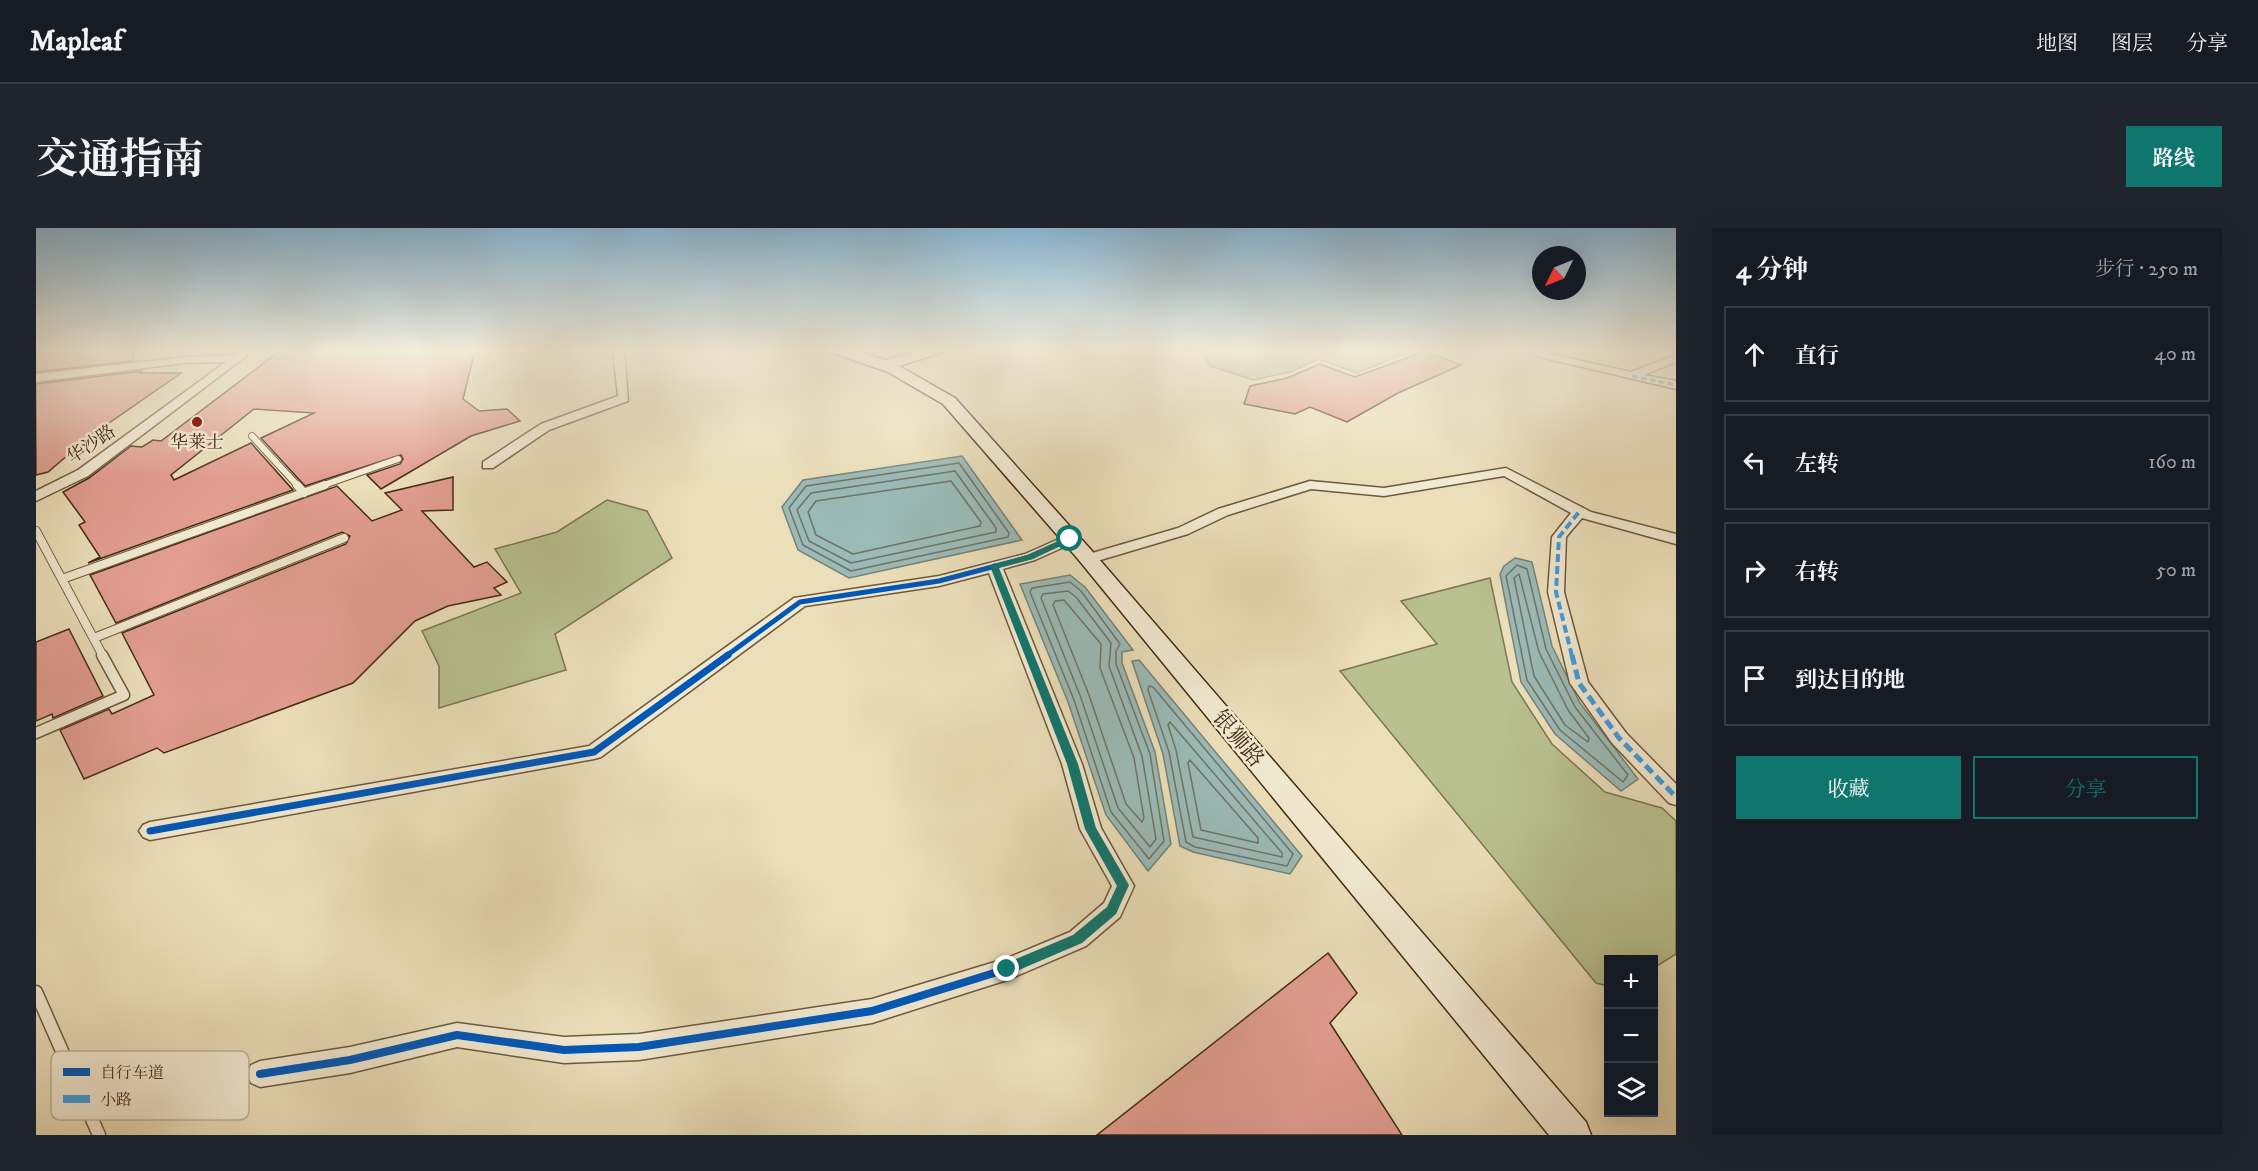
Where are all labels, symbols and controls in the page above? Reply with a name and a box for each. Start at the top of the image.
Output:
text: Mapleaf [30,24,122,59]
text: 地图 [2036,31,2078,57]
text: 图层 [2111,31,2153,57]
text: 分享 [2186,31,2228,57]
button: 路线 [2126,126,2222,187]
text: 交通指南 [36,135,204,187]
north arrow [1532,246,1586,300]
text: 4 分钟 [1736,254,1809,287]
text: 步行 · 250 m [2095,257,2198,282]
icon: ahead [1738,338,1771,371]
text: 40 m [2154,342,2196,367]
text: 直行 [1795,343,1839,370]
marker: 华莱士 [190,415,204,429]
street label: 华沙路 [63,421,120,469]
place label: 华莱士 [170,432,224,454]
icon: left [1738,446,1771,479]
text: 160 m [2148,450,2196,475]
text: 左转 [1795,451,1839,478]
route start [1056,525,1082,551]
icon: right [1738,554,1771,587]
text: 50 m [2156,558,2196,583]
text: 右转 [1795,559,1839,586]
icon: arrive [1738,662,1771,695]
text: 到达目的地 [1795,667,1905,694]
street label: 银狮路 [1206,705,1269,773]
button: 收藏 [1736,756,1961,819]
button: 分享 [1973,756,2198,819]
route end [993,955,1019,981]
map controls [1604,955,1658,1117]
button: + [1604,955,1658,1009]
button: − [1604,1009,1658,1063]
legend [51,1051,249,1120]
text: 自行车道 [100,1063,164,1083]
button: layers [1604,1063,1658,1117]
text: 小路 [100,1090,132,1110]

